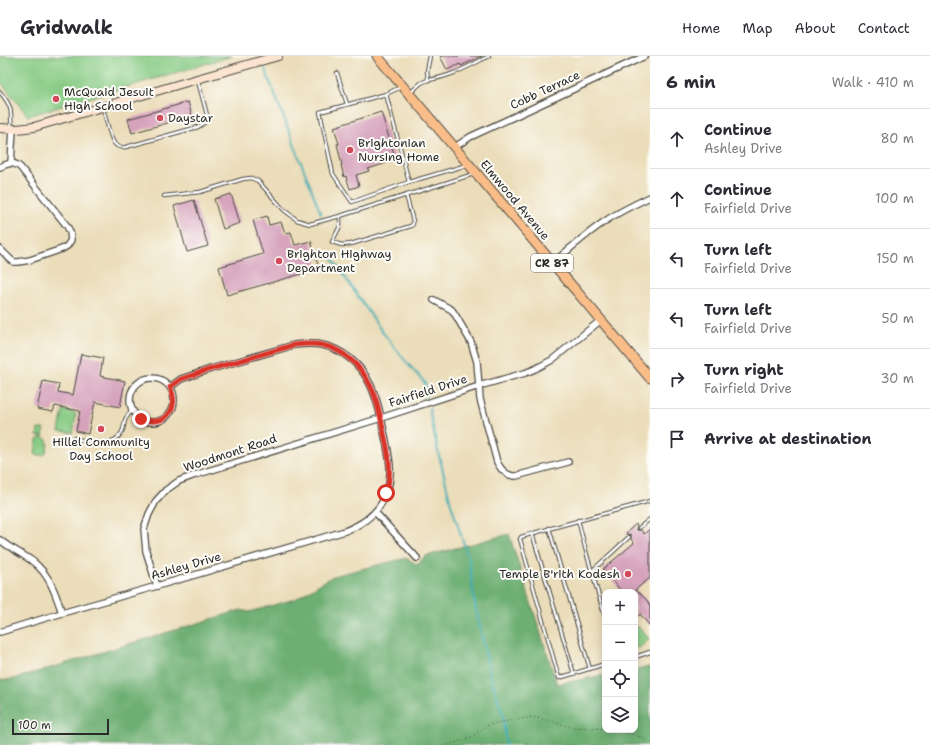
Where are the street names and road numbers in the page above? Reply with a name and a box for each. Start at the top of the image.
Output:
street label: Cobb Terrace [508,67,583,113]
street label: Elmwood Avenue [477,157,553,244]
road number: CR 87 [531,254,573,272]
street label: Fairfield Drive [387,371,469,411]
street label: Woodmont Road [181,430,279,476]
street label: Ashley Drive [149,548,223,584]

